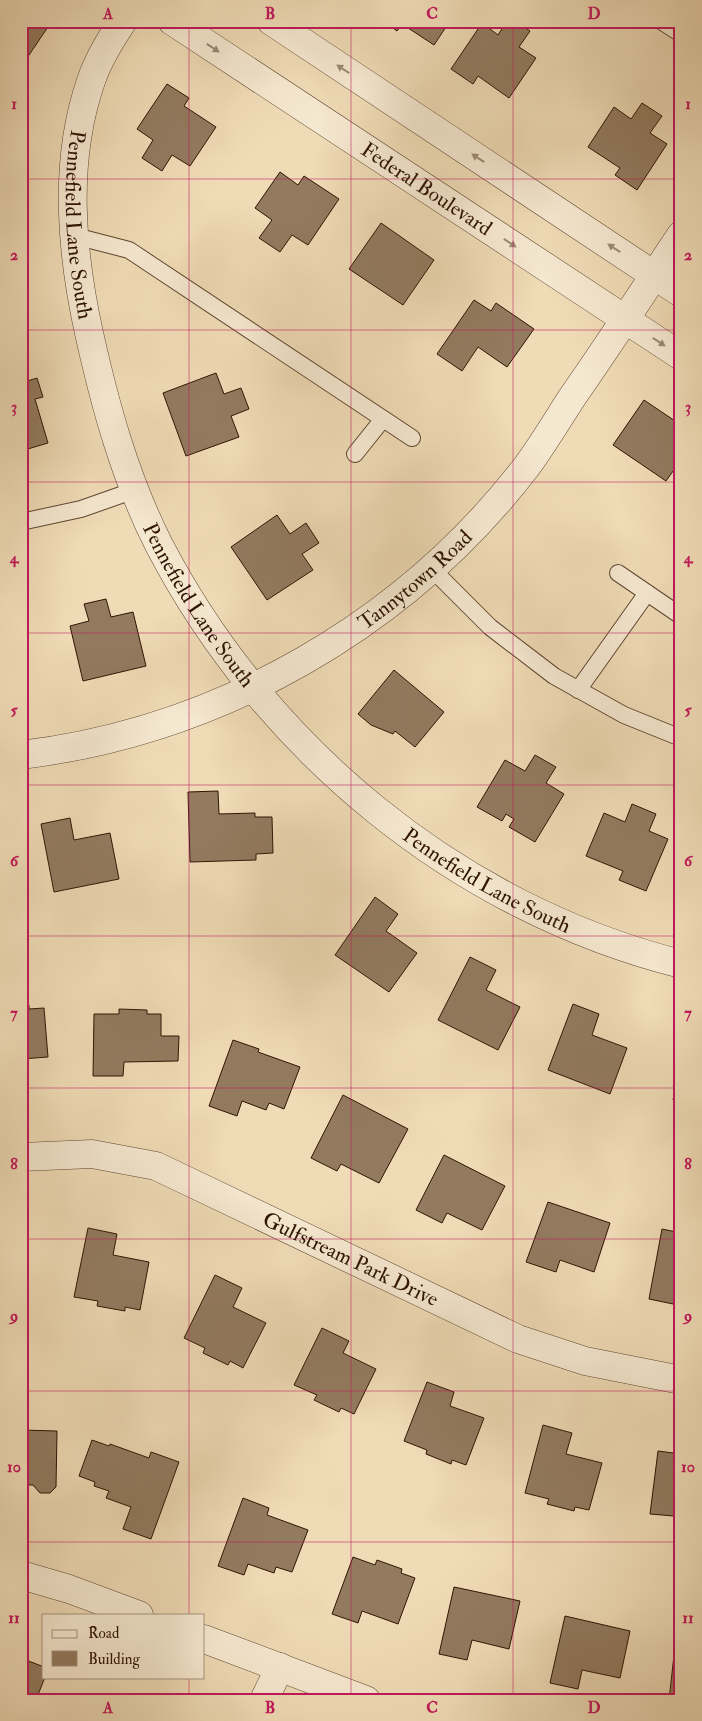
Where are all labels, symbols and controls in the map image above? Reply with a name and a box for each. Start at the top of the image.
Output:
text: A [102,4,114,24]
text: B [265,4,275,24]
text: C [426,4,438,24]
text: D [587,4,601,24]
one-way arrow [206,43,219,53]
one-way arrow [336,64,350,74]
text: 1 [11,94,17,114]
text: 1 [685,94,691,114]
street label: Pennefield Lane South [59,128,99,321]
street label: Federal Boulevard [356,136,498,242]
one-way arrow [472,153,485,163]
one-way arrow [503,238,516,247]
one-way arrow [607,243,621,253]
text: 2 [10,245,18,265]
text: 2 [684,245,692,265]
one-way arrow [653,338,666,347]
text: 3 [11,397,17,417]
text: 3 [685,397,691,417]
street label: Pennefield Lane South [137,518,261,693]
street label: Tannytown Road [353,524,478,636]
text: 4 [9,548,20,568]
text: 4 [683,548,694,568]
text: 5 [10,700,18,720]
text: 5 [684,700,692,720]
street label: Pennefield Lane South [397,822,575,939]
text: 6 [10,851,20,871]
text: 6 [684,851,694,871]
text: 7 [10,1003,18,1023]
text: 7 [684,1003,692,1023]
text: 8 [10,1154,18,1174]
text: 8 [684,1154,692,1174]
street label: Gulfstream Park Drive [259,1206,443,1313]
text: 9 [8,1306,18,1326]
text: 9 [682,1306,692,1326]
text: 10 [7,1457,21,1477]
text: 10 [681,1457,695,1477]
text: 11 [8,1608,20,1628]
text: 11 [682,1608,694,1628]
legend [42,1614,205,1678]
text: Road [88,1624,120,1643]
text: Building [88,1650,140,1669]
text: A [102,1698,114,1718]
text: B [265,1698,275,1718]
text: C [426,1698,438,1718]
text: D [587,1698,601,1718]

